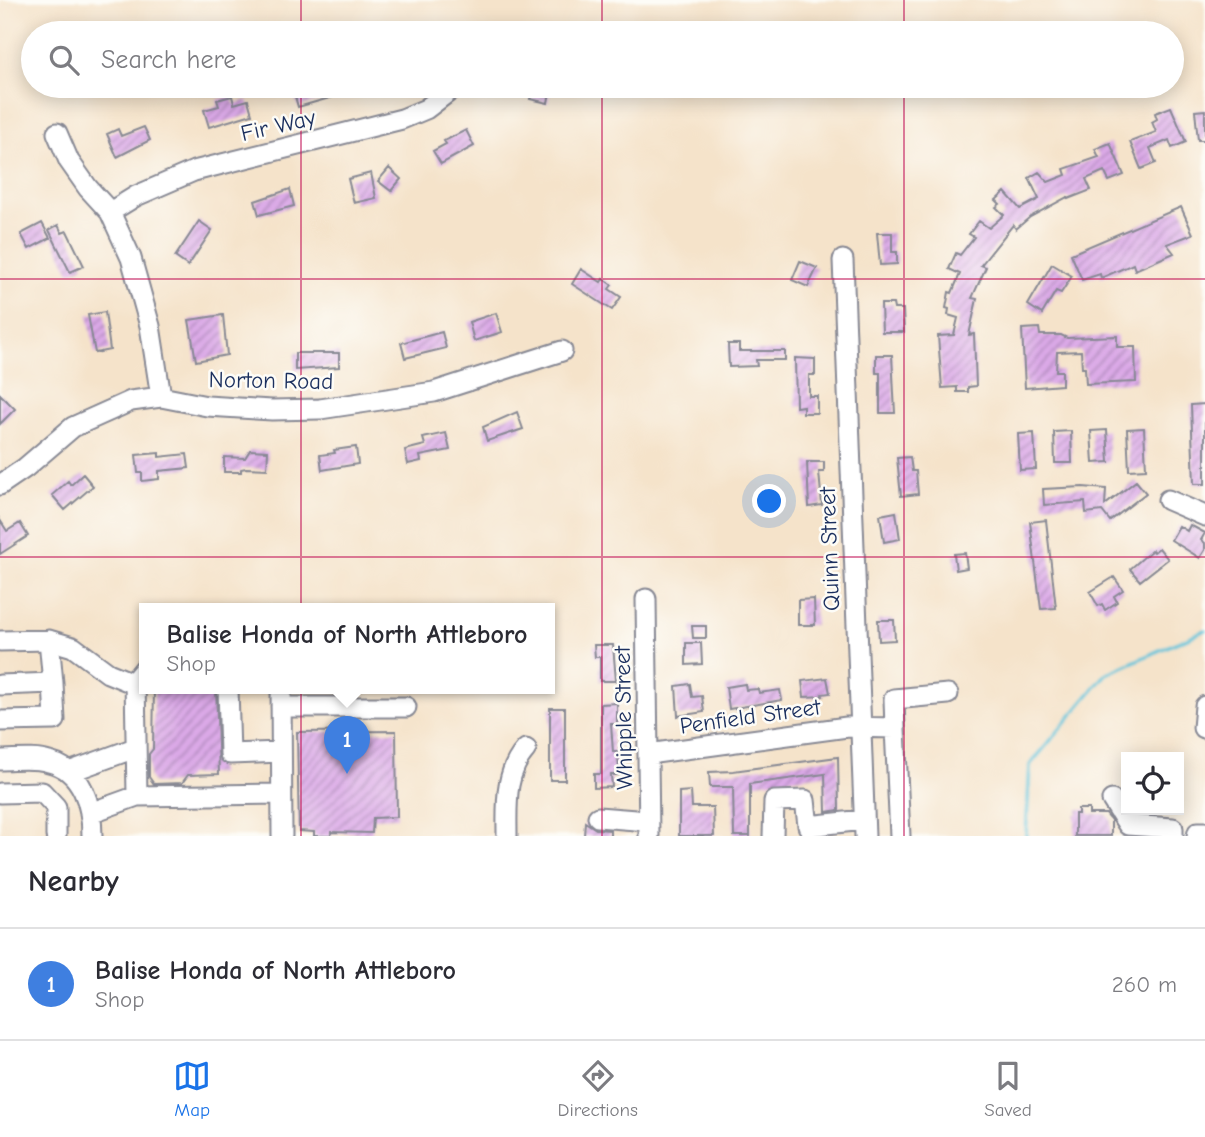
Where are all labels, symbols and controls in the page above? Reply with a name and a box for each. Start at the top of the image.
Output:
search box [21,21,1184,98]
icon: search [45,41,83,79]
text: Search here [101,45,236,75]
street label: Fir Way [238,104,319,147]
street label: Norton Road [208,366,334,395]
your location [752,484,786,518]
street label: Quinn Street [814,485,845,611]
popup [139,603,555,694]
text: Balise Honda of North Attleboro [166,620,528,650]
street label: Whipple Street [609,644,638,790]
text: Shop [166,650,216,677]
street label: Penfield Street [678,693,824,740]
pin: 1 [324,716,370,774]
map controls [1121,752,1184,815]
button: locate [1121,752,1184,815]
text: Nearby [28,864,119,899]
text: Balise Honda of North Attleboro [95,956,456,986]
text: 1 [46,971,56,998]
text: 260 m [1112,971,1177,998]
text: Shop [95,986,144,1013]
tab: Map [173,1057,211,1121]
tab: Directions [558,1057,638,1121]
tab: Saved [984,1057,1032,1121]

